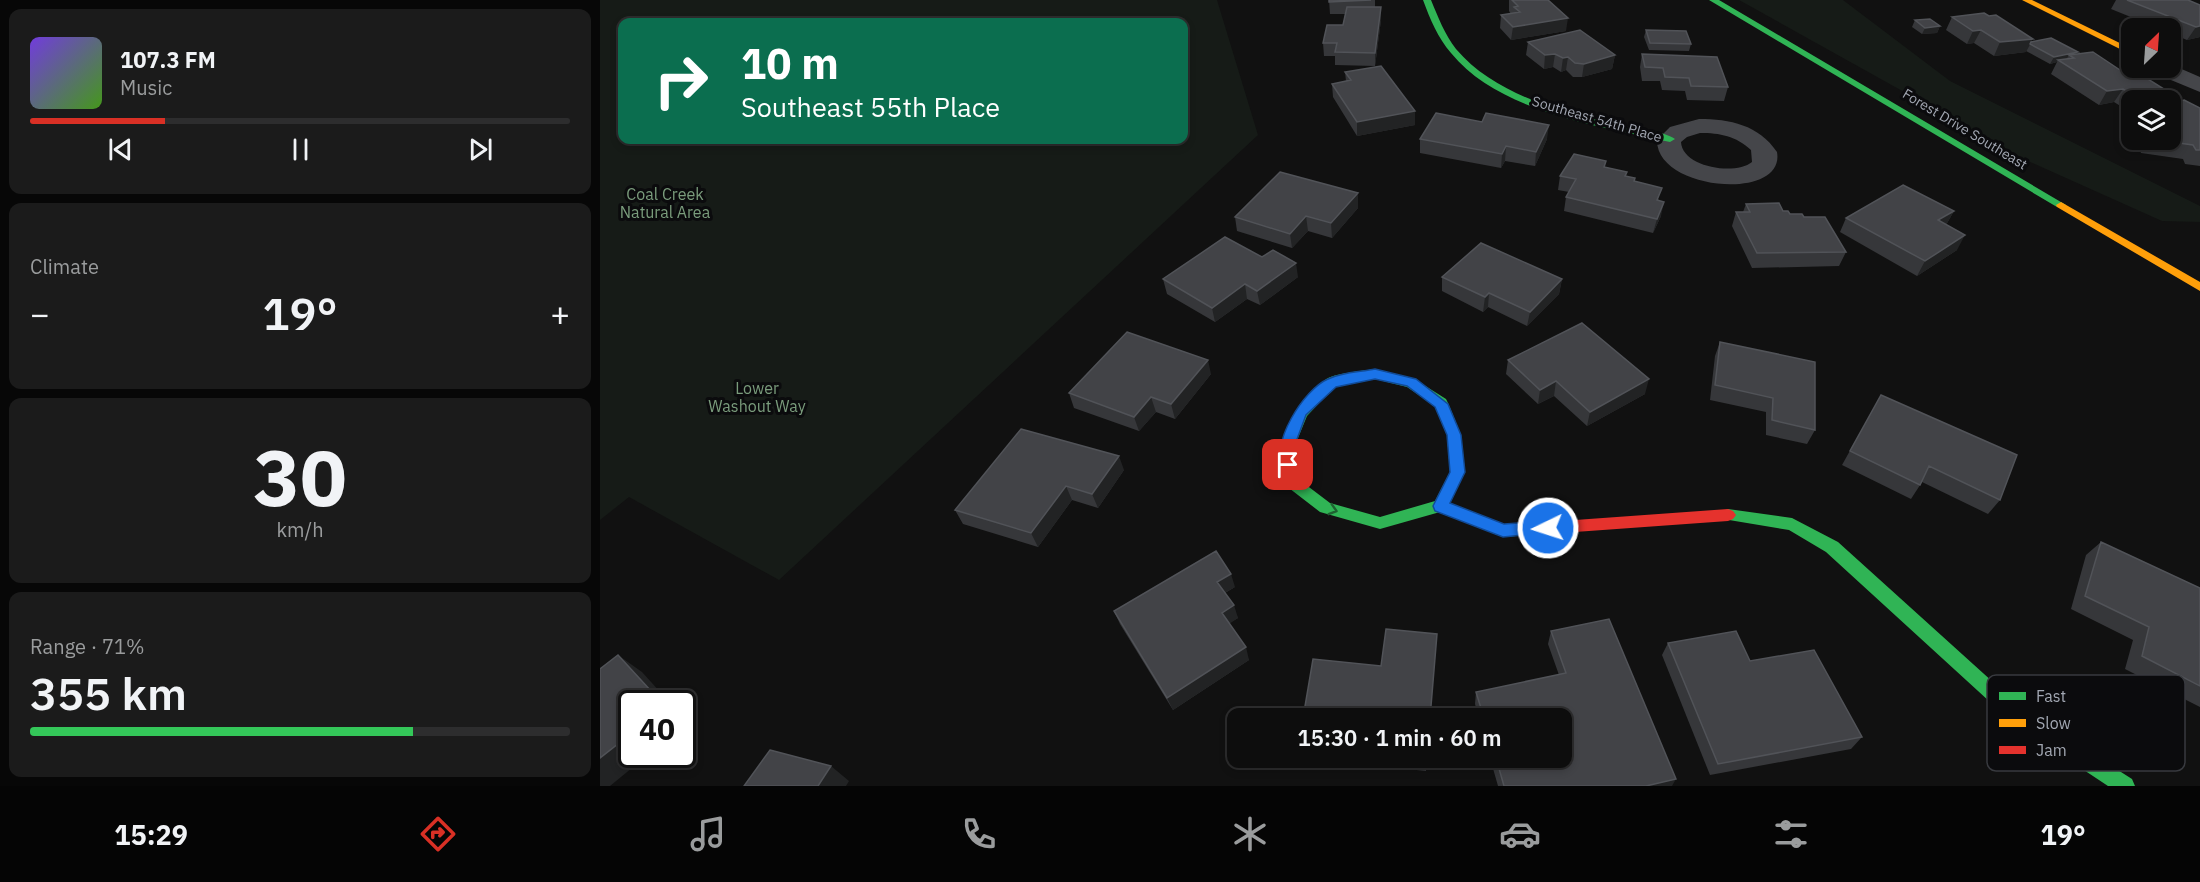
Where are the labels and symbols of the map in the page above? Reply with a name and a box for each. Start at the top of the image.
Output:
north arrow [2121,18,2181,78]
street label: Forest Drive Southeast [1899,85,2031,173]
street label: Southeast 54th Place [1530,92,1664,146]
park label: Coal Creek Natural Area [620,184,711,222]
park label: Lower Washout Way [708,378,806,416]
pin [1262,439,1313,490]
position arrow [1516,496,1580,560]
one-way arrow [1327,503,1338,515]
legend [1987,675,2185,771]
text: Fast [2036,686,2066,706]
speed limit sign: 40 [618,690,696,768]
text: Slow [2036,713,2071,733]
text: Jam [2036,740,2067,760]

